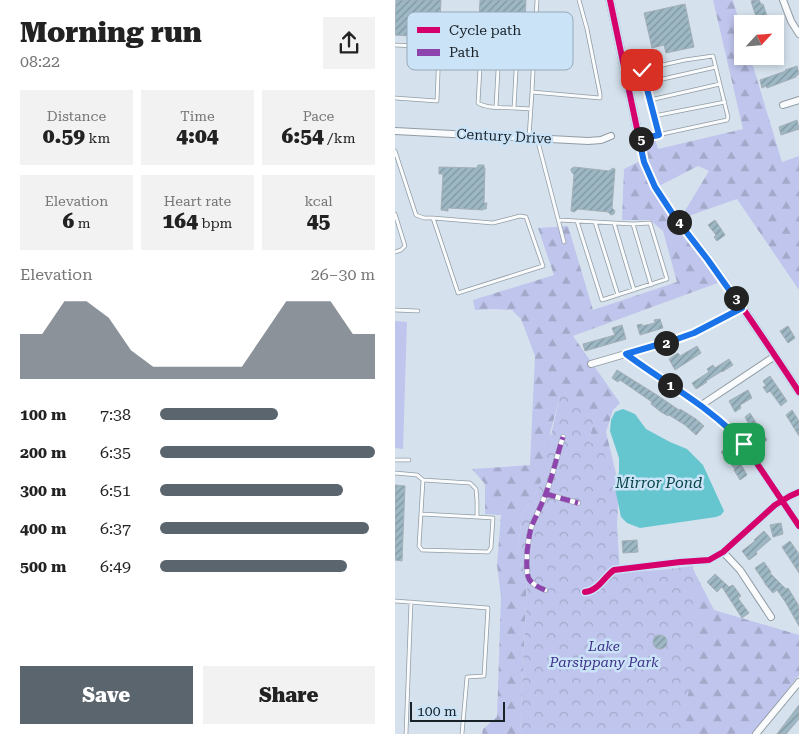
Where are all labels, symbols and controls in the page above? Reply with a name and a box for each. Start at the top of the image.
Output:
legend [407,12,573,70]
north arrow [734,15,784,65]
map controls [734,15,784,65]
text: Morning run [20,16,202,49]
button: share [323,17,375,69]
text: Cycle path [449,22,521,38]
text: Path [449,44,479,60]
pin [621,49,663,91]
text: 08:22 [20,52,60,71]
icon: check [628,56,656,84]
text: Distance [47,108,106,124]
text: Time [180,108,215,124]
text: Pace [303,108,334,124]
text: 0.59 [43,124,85,148]
text: 4:04 [176,124,219,148]
text: 6:54 [281,124,324,148]
street label: Century Drive [456,126,552,146]
pin: 5 [629,126,653,152]
text: km [85,130,110,146]
text: /km [324,130,356,146]
text: 5 [638,131,645,147]
text: Elevation [45,193,108,209]
text: Heart rate [164,193,231,209]
text: kcal [304,193,333,209]
text: 6 [62,209,74,233]
text: 164 [163,209,198,233]
text: 45 [307,209,330,233]
pin: 4 [667,210,691,234]
text: 4 [676,214,683,230]
text: m [74,215,91,231]
text: bpm [198,215,232,231]
text: Elevation [20,265,93,284]
text: 26–30 m [311,265,375,284]
pin: 3 [723,286,749,310]
text: 3 [733,290,740,306]
pin: 2 [653,330,679,356]
text: 2 [663,335,670,351]
pin: 1 [657,372,683,398]
text: 1 [667,377,674,393]
text: 100 m [20,405,66,424]
text: 7:38 [100,405,131,424]
pin [723,423,765,465]
icon: arrive [730,430,758,458]
text: 200 m [20,443,66,462]
text: 6:35 [100,443,131,462]
water label: Mirror Pond [615,474,702,492]
text: 300 m [20,481,66,500]
text: 6:51 [100,481,131,500]
text: 400 m [20,519,66,538]
text: 6:37 [100,519,131,538]
text: 500 m [20,557,66,576]
text: 6:49 [100,557,131,576]
park label: Lake Parsippany Park [548,638,659,670]
button: Save [20,666,193,724]
button: Share [203,666,375,724]
scale bar [410,699,505,722]
text: 100 m [417,703,457,719]

